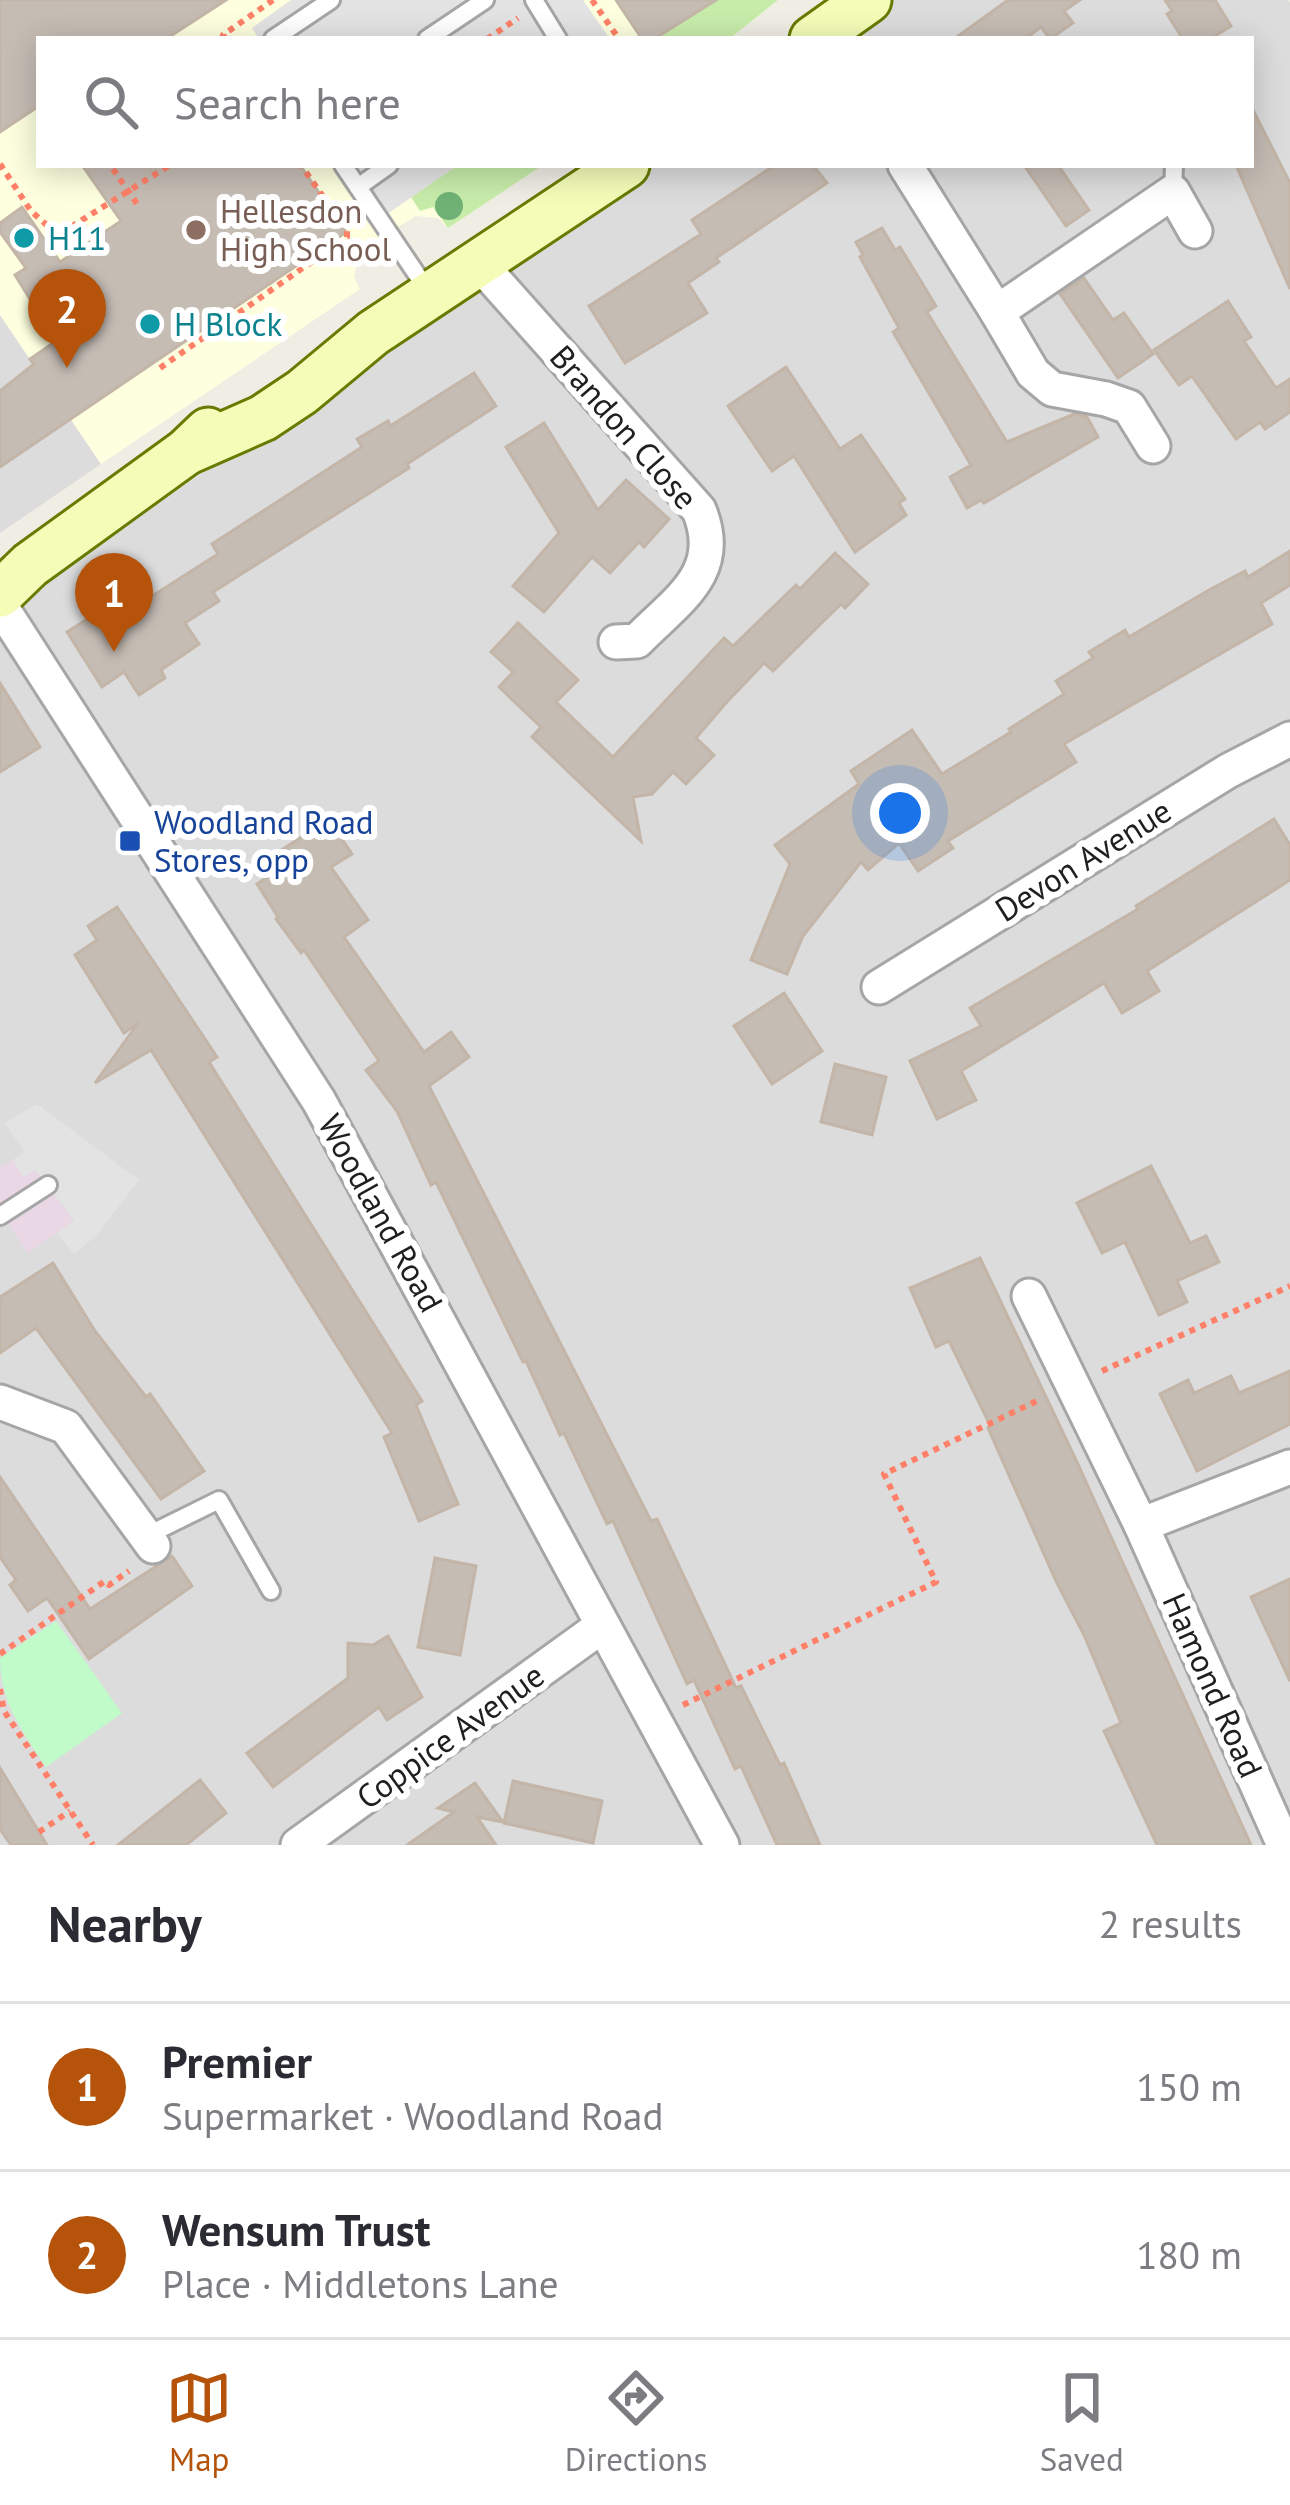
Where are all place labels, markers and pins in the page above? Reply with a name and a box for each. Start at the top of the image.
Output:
place label: Hellesdon High School [220,189,391,270]
place label: H11 [48,216,106,259]
marker: Hellesdon High School [183,217,209,243]
marker: H11 [11,225,37,251]
pin: 2 [28,269,106,368]
place label: H Block [174,302,282,345]
marker: H Block [137,311,163,337]
pin: 1 [75,553,153,652]
place label: Woodland Road Stores, opp [154,800,374,881]
marker: Woodland Road Stores, opp [117,828,143,854]

